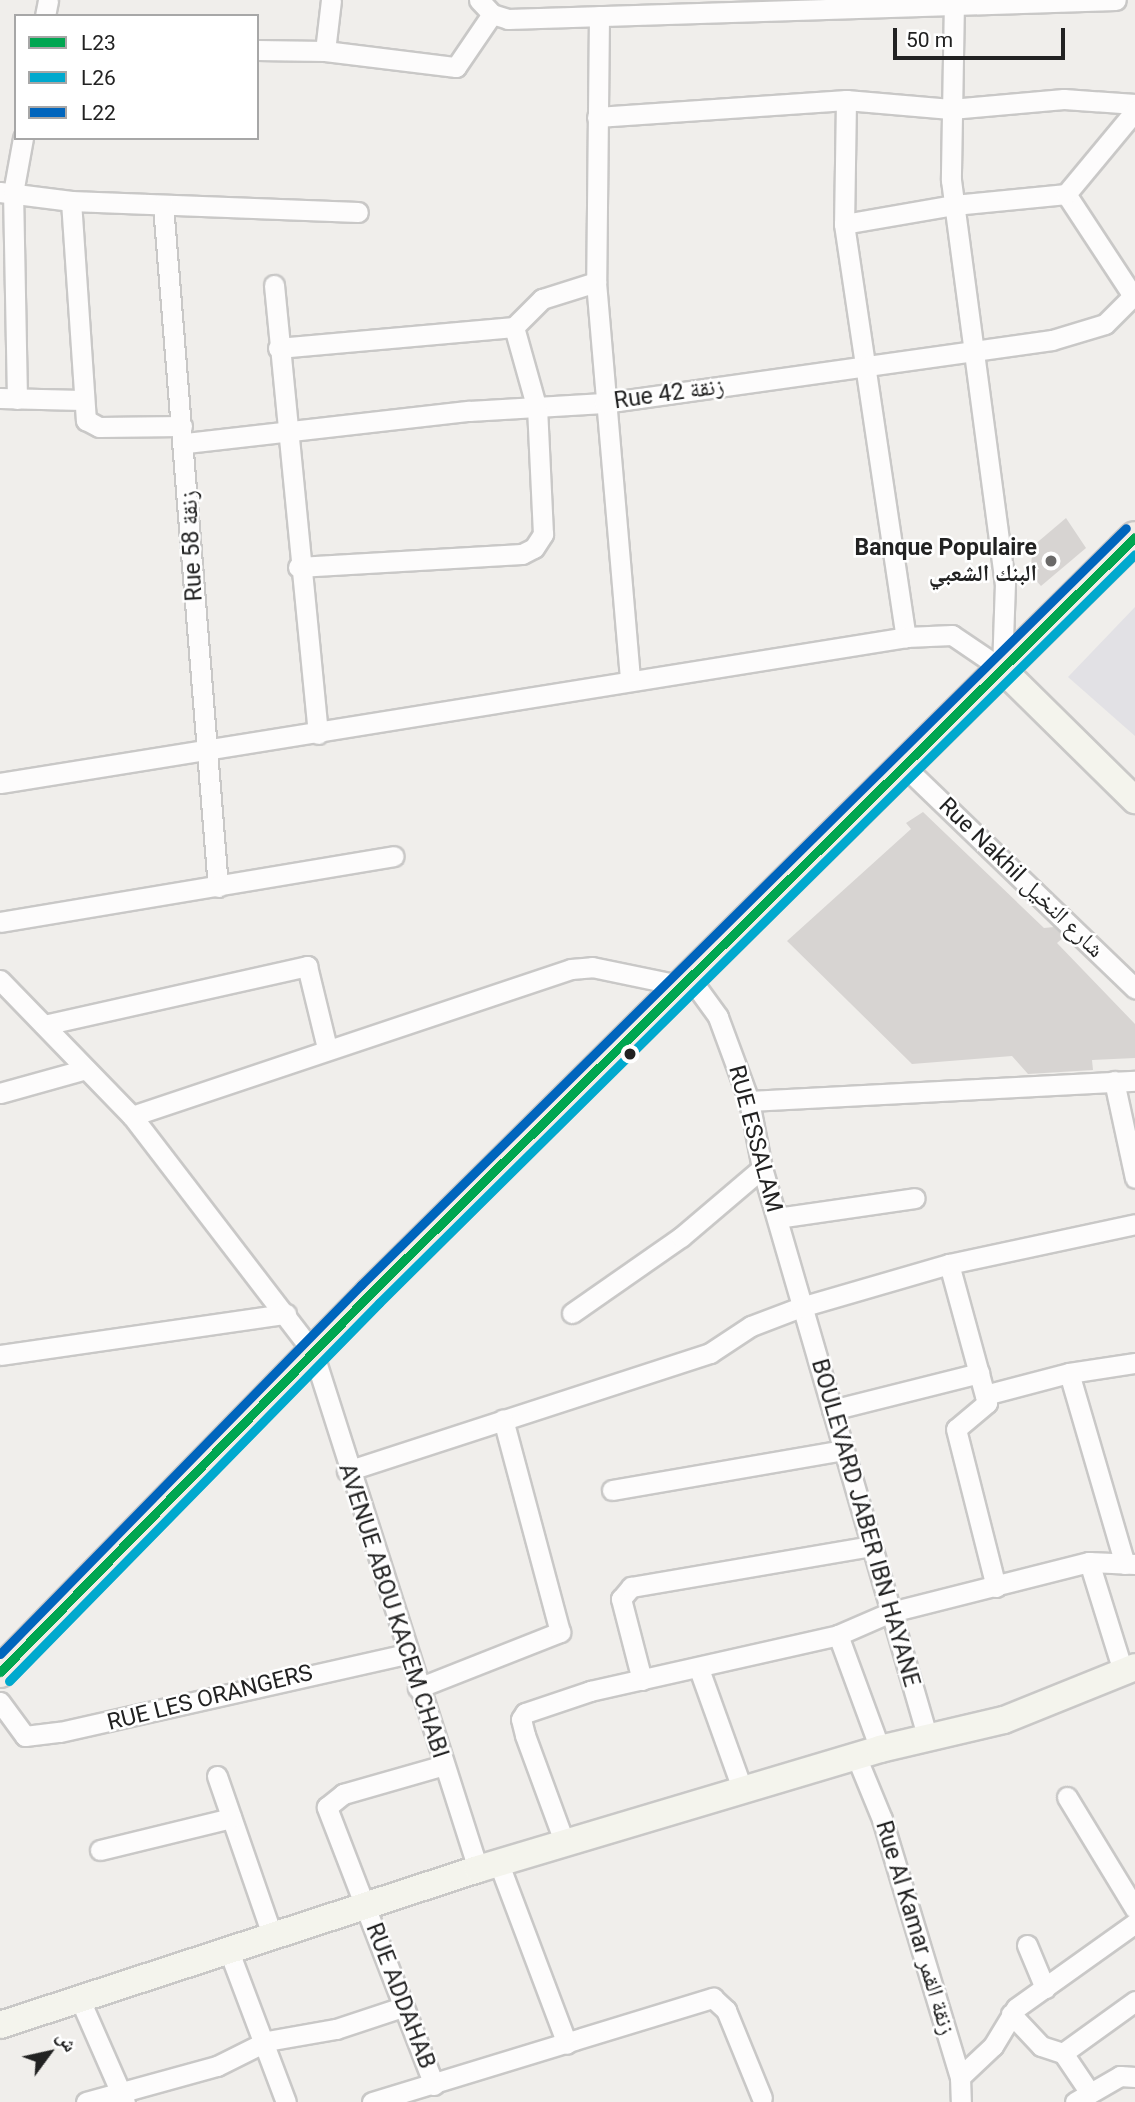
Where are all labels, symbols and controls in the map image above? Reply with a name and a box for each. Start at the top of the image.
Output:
legend [14,14,259,140]
scale bar [897,14,1068,58]
text: 50 m [906,28,953,52]
text: L23 [81,31,116,55]
text: L26 [81,66,116,90]
text: L22 [81,101,116,125]
street label: Rue 42 زنقة [612,373,726,415]
street label: Rue 58 زنقة [175,490,209,602]
place label: Banque Populaire البنك الشعبي [855,534,1037,588]
marker: Banque Populaire البنك الشعبي [1043,553,1059,569]
street label: Rue Nakhil شارع النخيل [933,792,1109,964]
unlabelled marker [623,1047,637,1061]
street label: RUE ESSALAM [722,1063,788,1215]
street label: BOULEVARD JABER IBN HAYANE [805,1356,925,1690]
street label: AVENUE ABOU KACEM CHABI [332,1460,454,1762]
street label: RUE LES ORANGERS [104,1659,316,1737]
street label: Rue Al Kamar زنقة القمر [869,1818,961,2038]
street label: RUE ADDAHAB [360,1919,440,2073]
north arrow [14,2018,84,2088]
text: ش [52,2027,82,2056]

